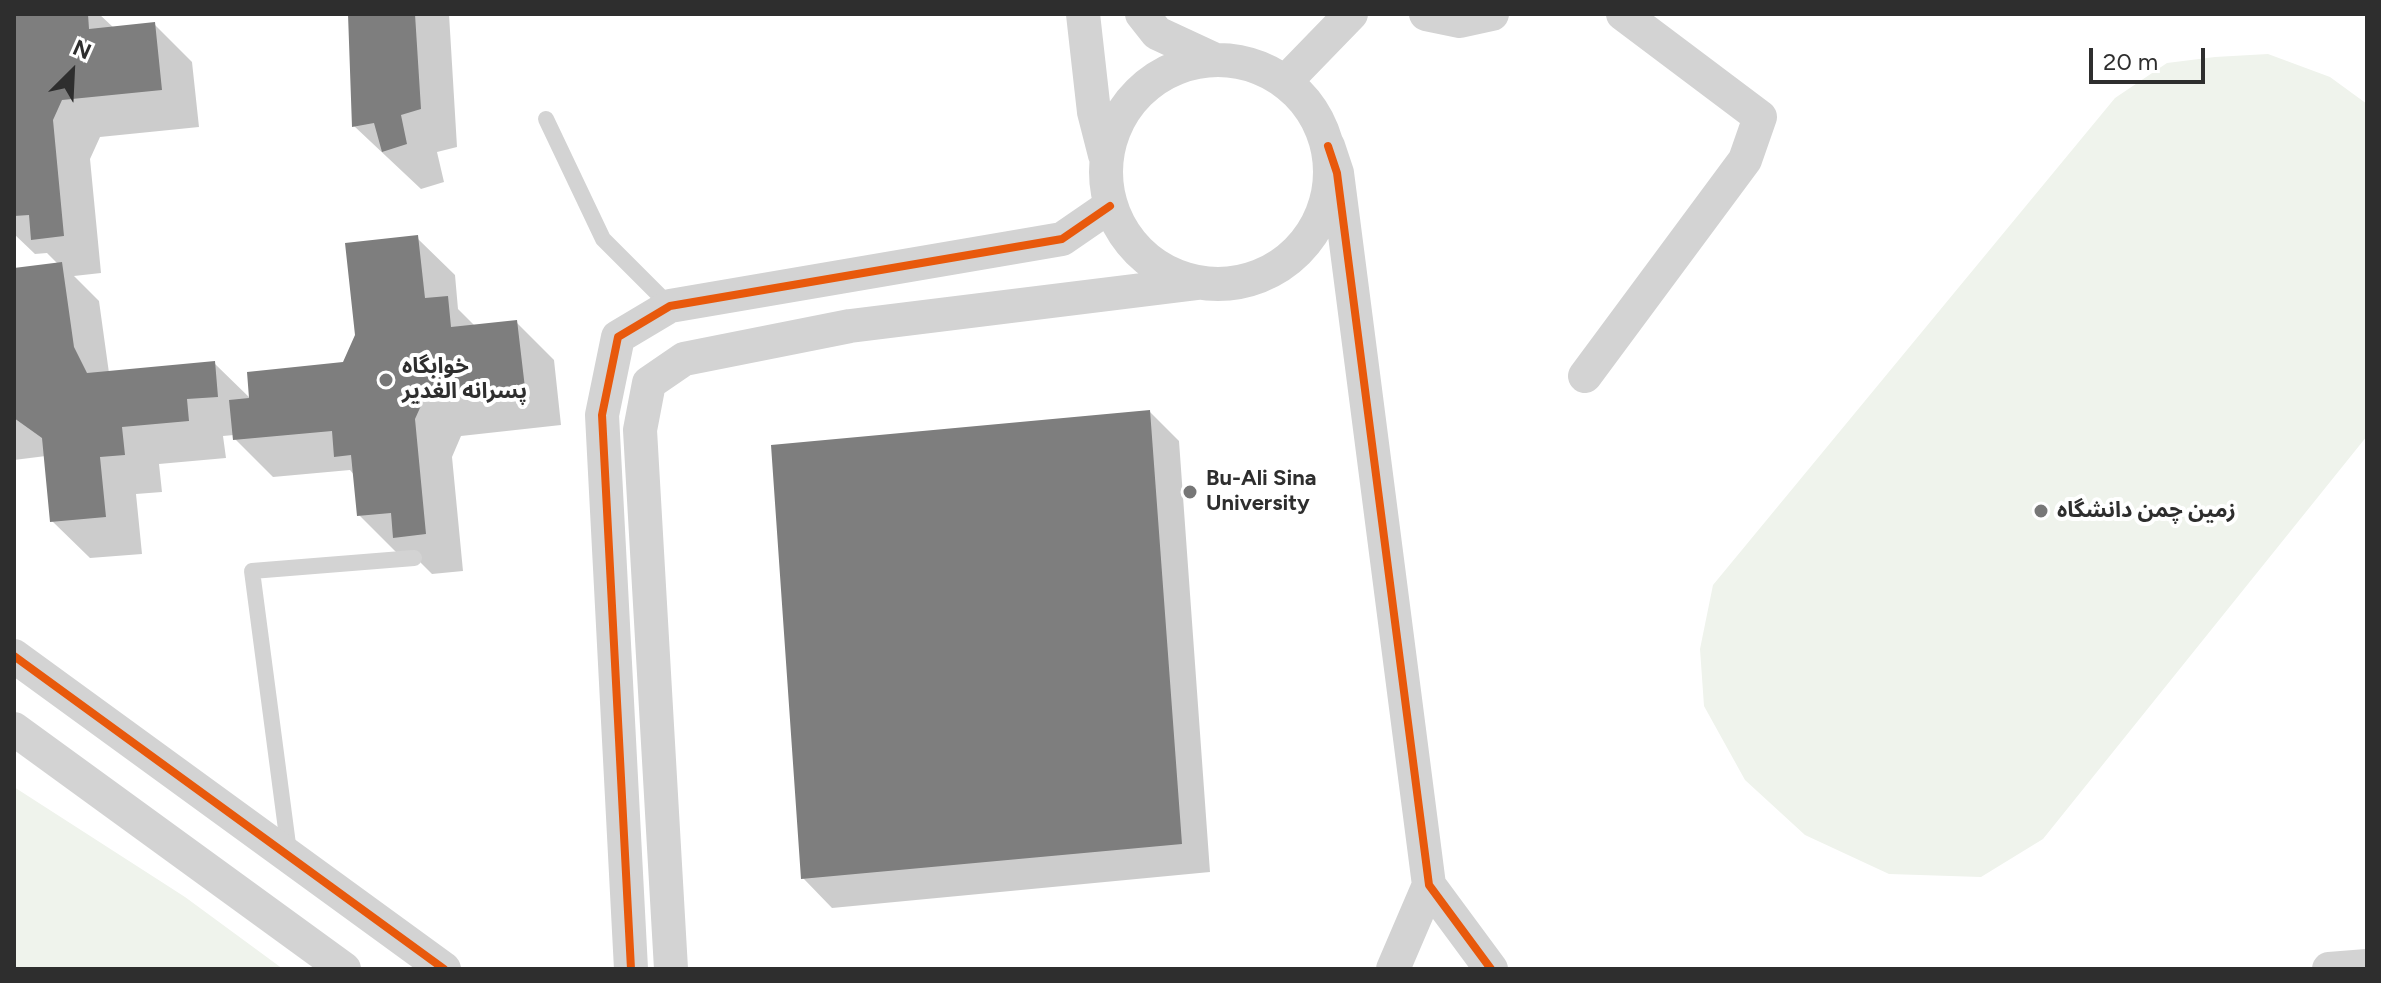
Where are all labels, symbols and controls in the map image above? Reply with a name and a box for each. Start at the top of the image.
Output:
north arrow [32,32,112,112]
scale bar [2093,32,2209,82]
text: N [69,34,95,65]
text: 20 m [2103,47,2158,76]
place label: خوابگاه پسرانه الغدیر [402,354,527,406]
marker: خوابگاه پسرانه الغدیر [377,371,395,389]
place label: Bu-Ali Sina University [1206,466,1316,518]
marker: Bu-Ali Sina University [1181,483,1199,501]
place label: زمین چمن دانشگاه [2057,498,2236,524]
marker: زمین چمن دانشگاه [2032,502,2050,520]

